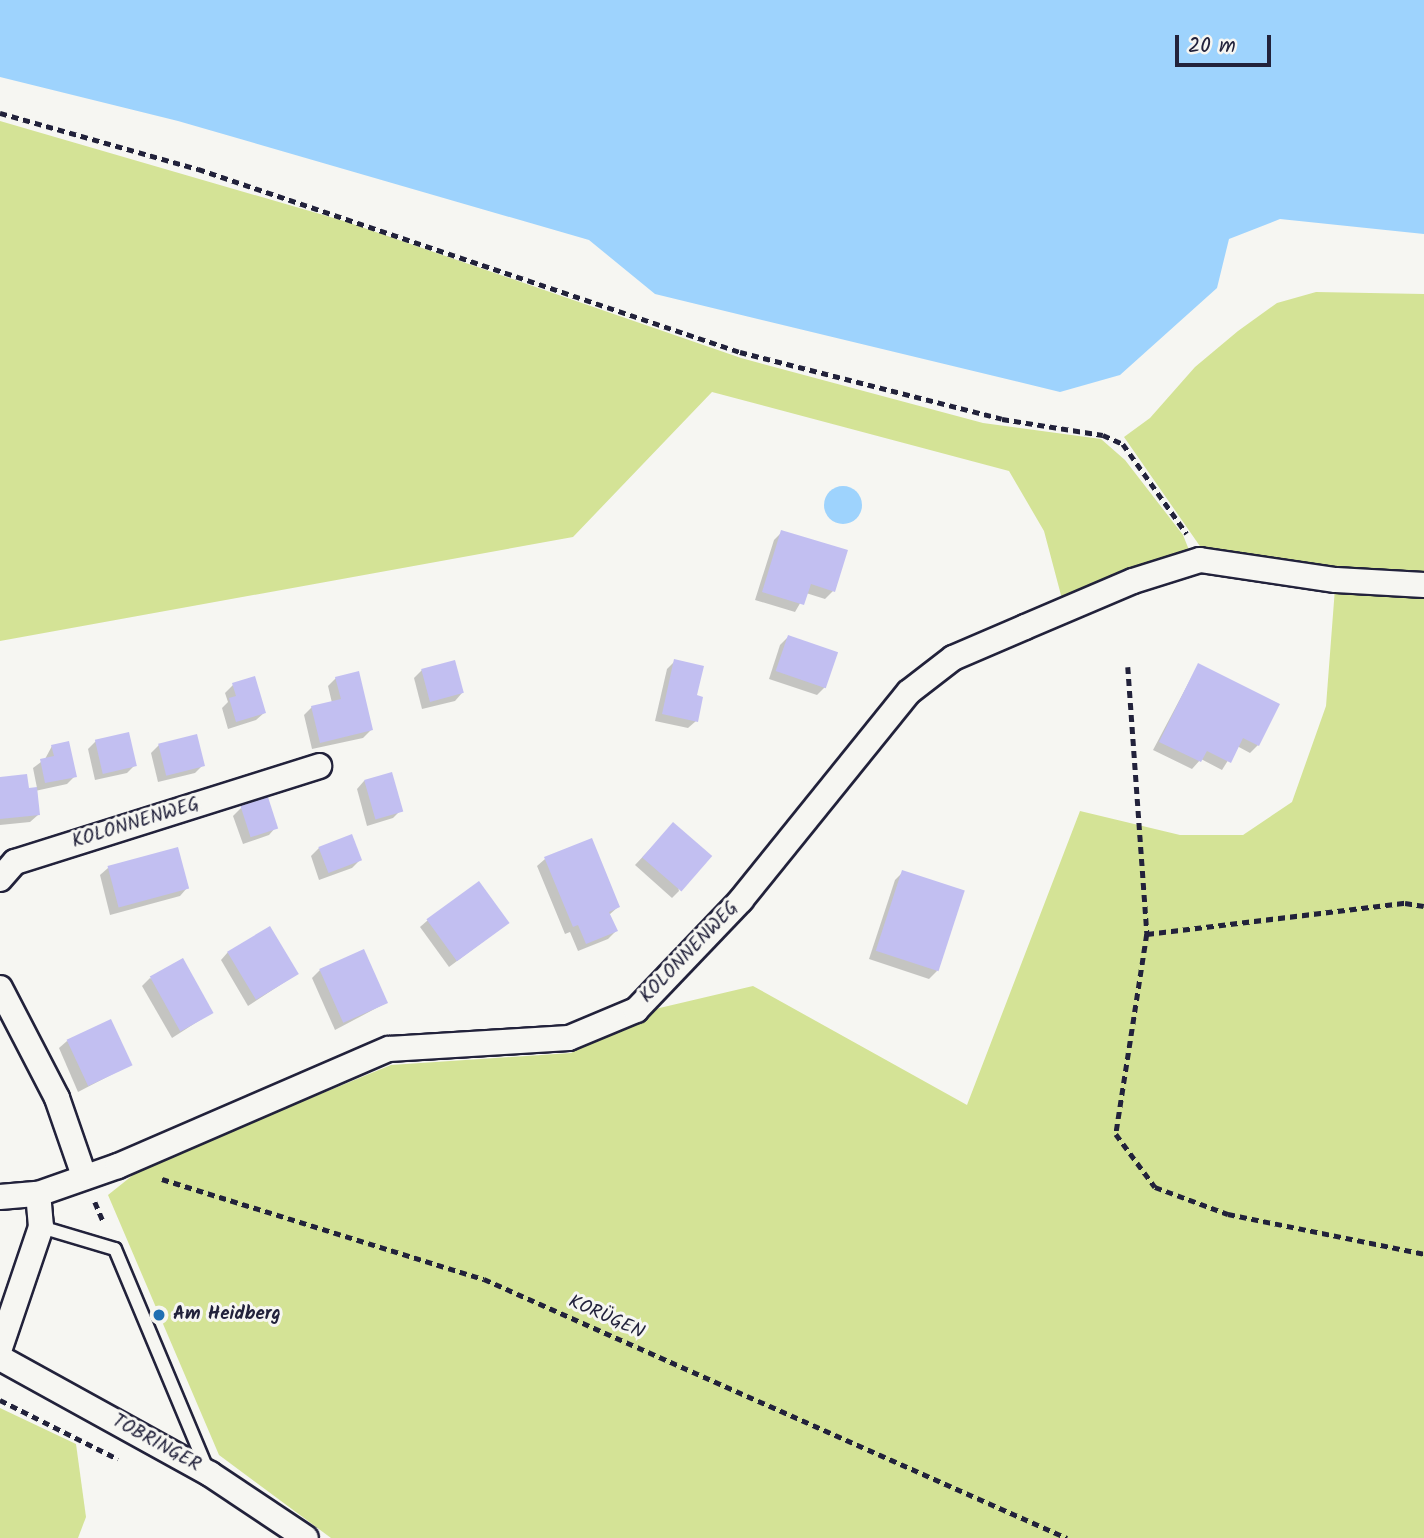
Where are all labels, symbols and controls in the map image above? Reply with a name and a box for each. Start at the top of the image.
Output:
scale bar [1179,21,1275,65]
text: 20 m [1188,30,1236,63]
street label: KOLONNENWEG [69,794,203,854]
street label: KOLONNENWEG [636,898,744,1008]
street label: KORÜGEN [564,1291,648,1345]
place label: Am Heidberg [173,1304,281,1326]
marker: Am Heidberg [151,1307,167,1323]
street label: TOBRINGER [108,1410,204,1478]

